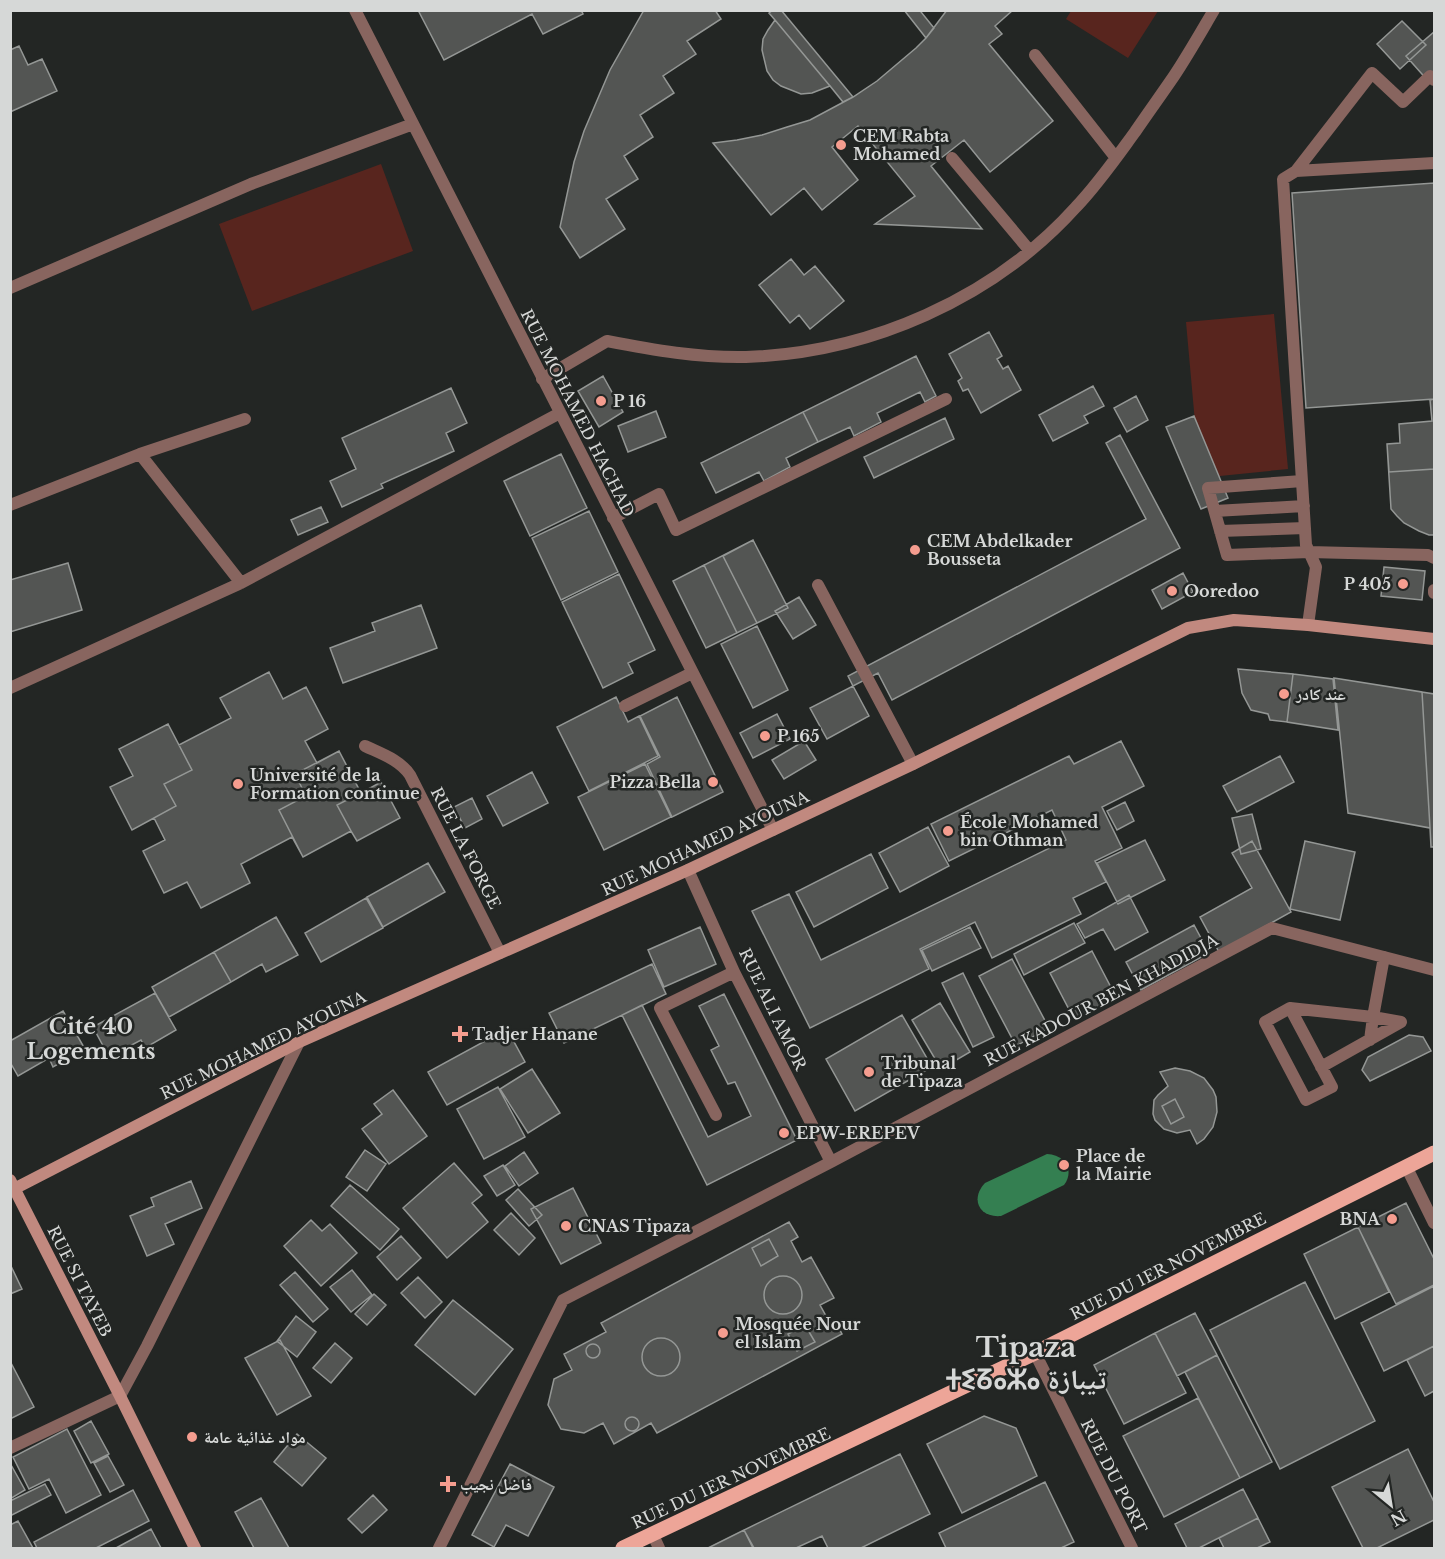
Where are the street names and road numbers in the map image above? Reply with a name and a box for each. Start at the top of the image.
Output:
street label: RUE MOHAMED HACHAD [517,306,639,520]
street label: RUE LA FORGE [427,784,505,912]
street label: RUE MOHAMED AYOUNA [598,786,812,900]
street label: RUE KADOUR BEN KHADIDJA [981,929,1222,1070]
street label: RUE ALI AMOR [735,945,812,1075]
street label: RUE MOHAMED AYOUNA [157,986,370,1104]
street label: RUE DU 1ER NOVEMBRE [1067,1208,1269,1324]
street label: RUE SI TAYEB [43,1222,117,1340]
street label: RUE DU PORT [1077,1416,1151,1537]
street label: RUE DU 1ER NOVEMBRE [628,1423,834,1533]

